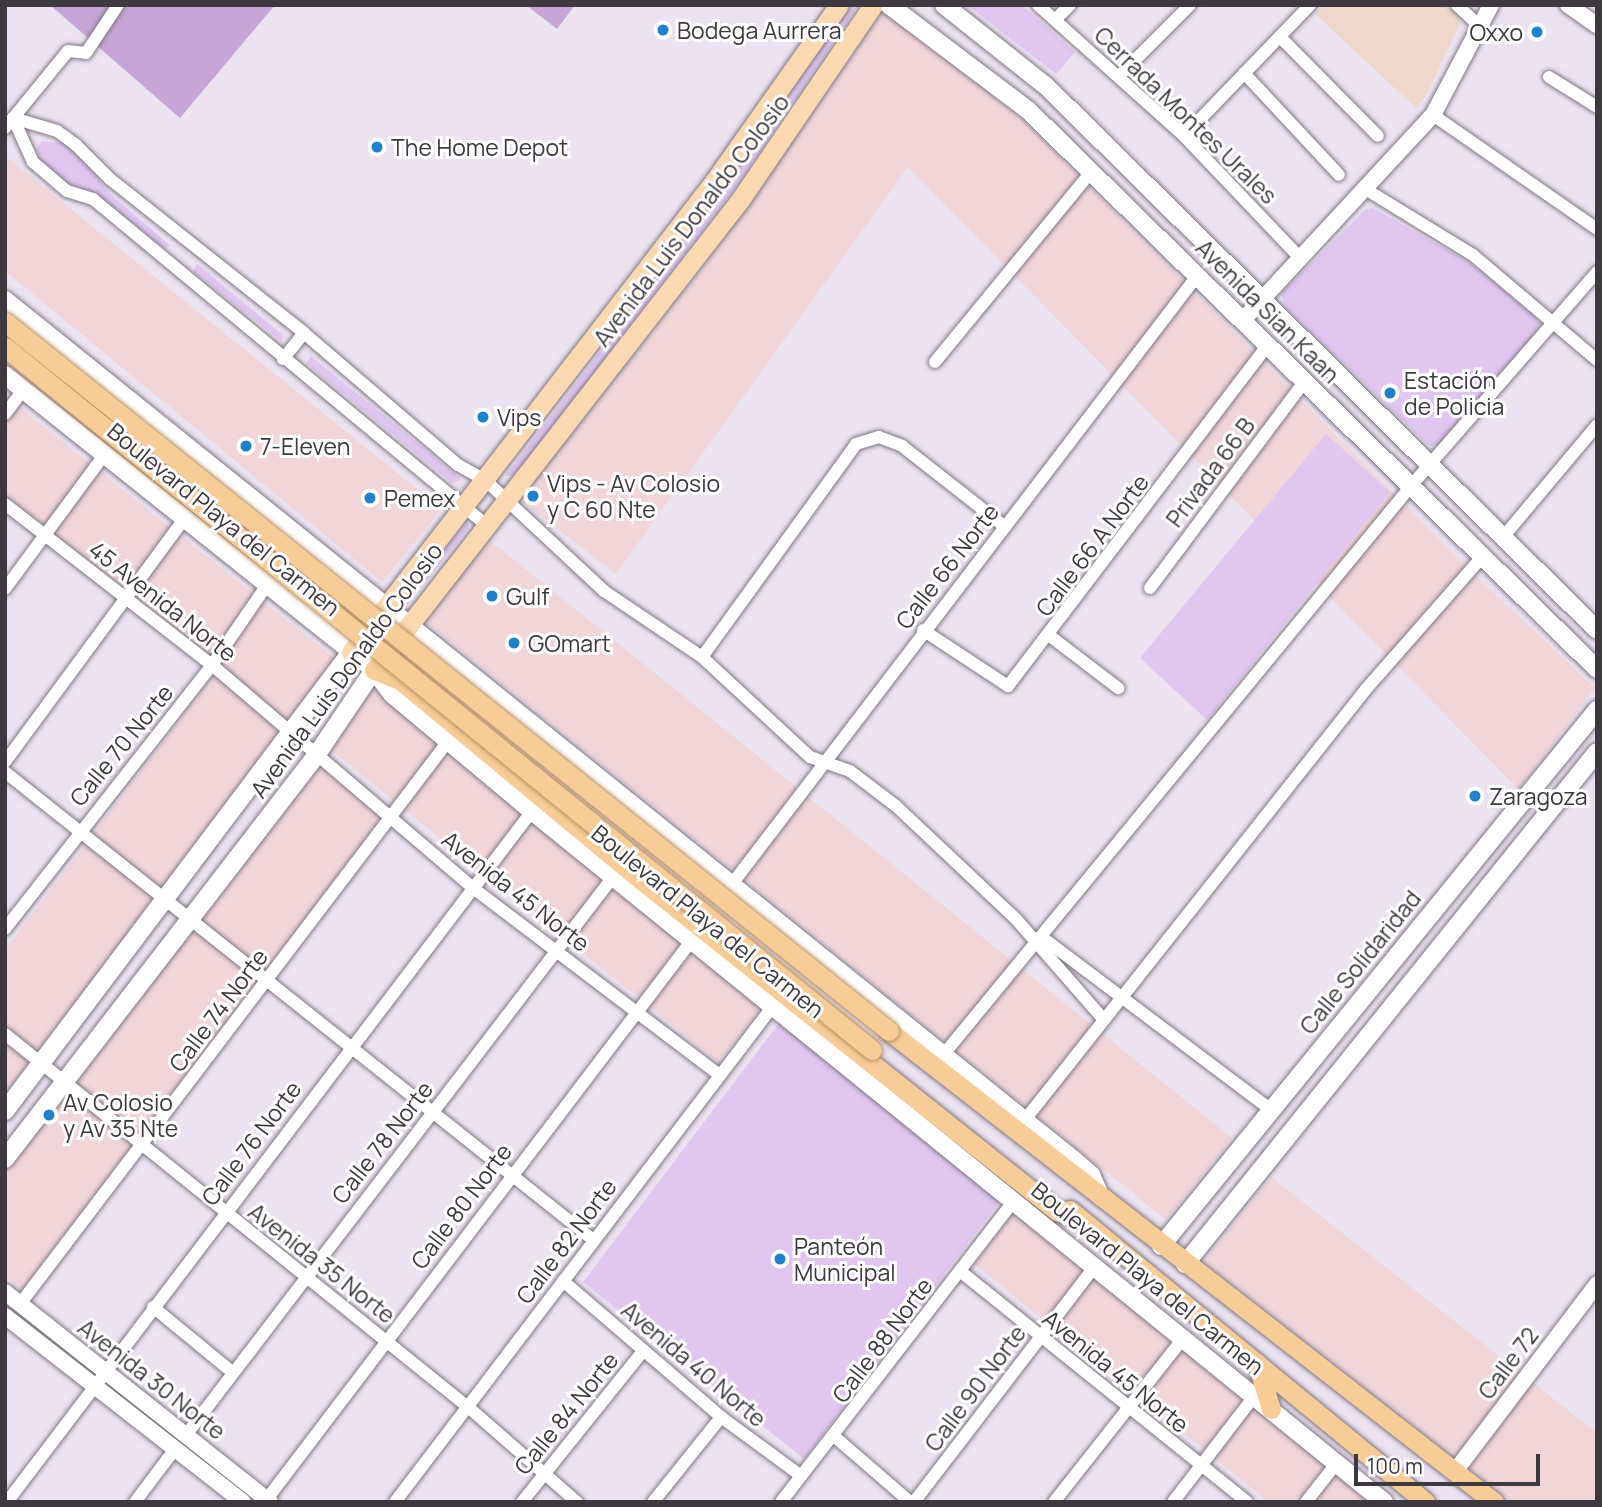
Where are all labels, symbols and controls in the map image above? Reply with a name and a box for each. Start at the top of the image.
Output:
place label: Bodega Aurrera [677,16,841,44]
place label: Oxxo [1469,18,1523,46]
street label: Cerrada Montes Urales [1089,21,1283,209]
marker: Bodega Aurrera [655,22,671,38]
marker: Oxxo [1529,24,1545,40]
street label: Avenida Luis Donaldo Colosio [587,89,795,351]
place label: The Home Depot [391,133,568,161]
marker: The Home Depot [369,139,385,155]
street label: Avenida Sian Kaan [1191,234,1345,388]
place label: Estación de Policia [1404,366,1504,420]
marker: Estación de Policia [1382,385,1398,401]
place label: Vips [497,403,541,431]
marker: Vips [475,409,491,425]
street label: Privada 66 B [1160,412,1260,532]
street label: Boulevard Playa del Carmen [102,417,346,621]
place label: 7-Eleven [260,432,350,460]
marker: 7-Eleven [238,438,254,454]
place label: Vips - Av Colosio y C 60 Nte [547,469,720,523]
street label: Calle 66 A Norte [1030,469,1154,621]
place label: Pemex [384,484,455,512]
marker: Vips - Av Colosio y C 60 Nte [525,488,541,504]
marker: Pemex [362,490,378,506]
street label: Calle 66 Norte [890,498,1004,634]
street label: 45 Avenida Norte [84,535,242,667]
street label: Avenida Luis Donaldo Colosio [244,537,448,803]
place label: Gulf [506,582,549,610]
marker: Gulf [484,588,500,604]
place label: GOmart [528,629,611,657]
marker: GOmart [506,635,522,651]
street label: Calle 70 Norte [64,679,178,811]
place label: Zaragoza [1489,782,1588,810]
marker: Zaragoza [1467,788,1483,804]
street label: Boulevard Playa del Carmen [586,819,830,1023]
street label: Avenida 45 Norte [437,825,595,957]
street label: Calle Solidaridad [1294,885,1426,1039]
street label: Calle 74 Norte [163,943,273,1077]
street label: Calle 76 Norte [195,1075,307,1211]
street label: Calle 78 Norte [326,1075,438,1209]
place label: Av Colosio y Av 35 Nte [63,1088,178,1142]
marker: Av Colosio y Av 35 Nte [41,1107,57,1123]
street label: Calle 80 Norte [405,1138,517,1274]
street label: Calle 82 Norte [510,1173,622,1309]
street label: Boulevard Playa del Carmen [1026,1176,1270,1380]
street label: Avenida 35 Norte [243,1197,401,1329]
place label: Panteón Municipal [794,1232,896,1286]
marker: Panteón Municipal [772,1251,788,1267]
street label: Calle 88 Norte [826,1272,938,1408]
street label: Avenida 40 Norte [616,1296,772,1432]
street label: Avenida 45 Norte [1038,1304,1194,1438]
street label: Avenida 30 Norte [73,1313,231,1445]
street label: Calle 90 Norte [919,1319,1031,1457]
street label: Calle 72 [1472,1322,1544,1404]
street label: Calle 84 Norte [508,1346,624,1480]
scale bar [1357,1440,1542,1484]
text: 100 m [1367,1452,1423,1480]

